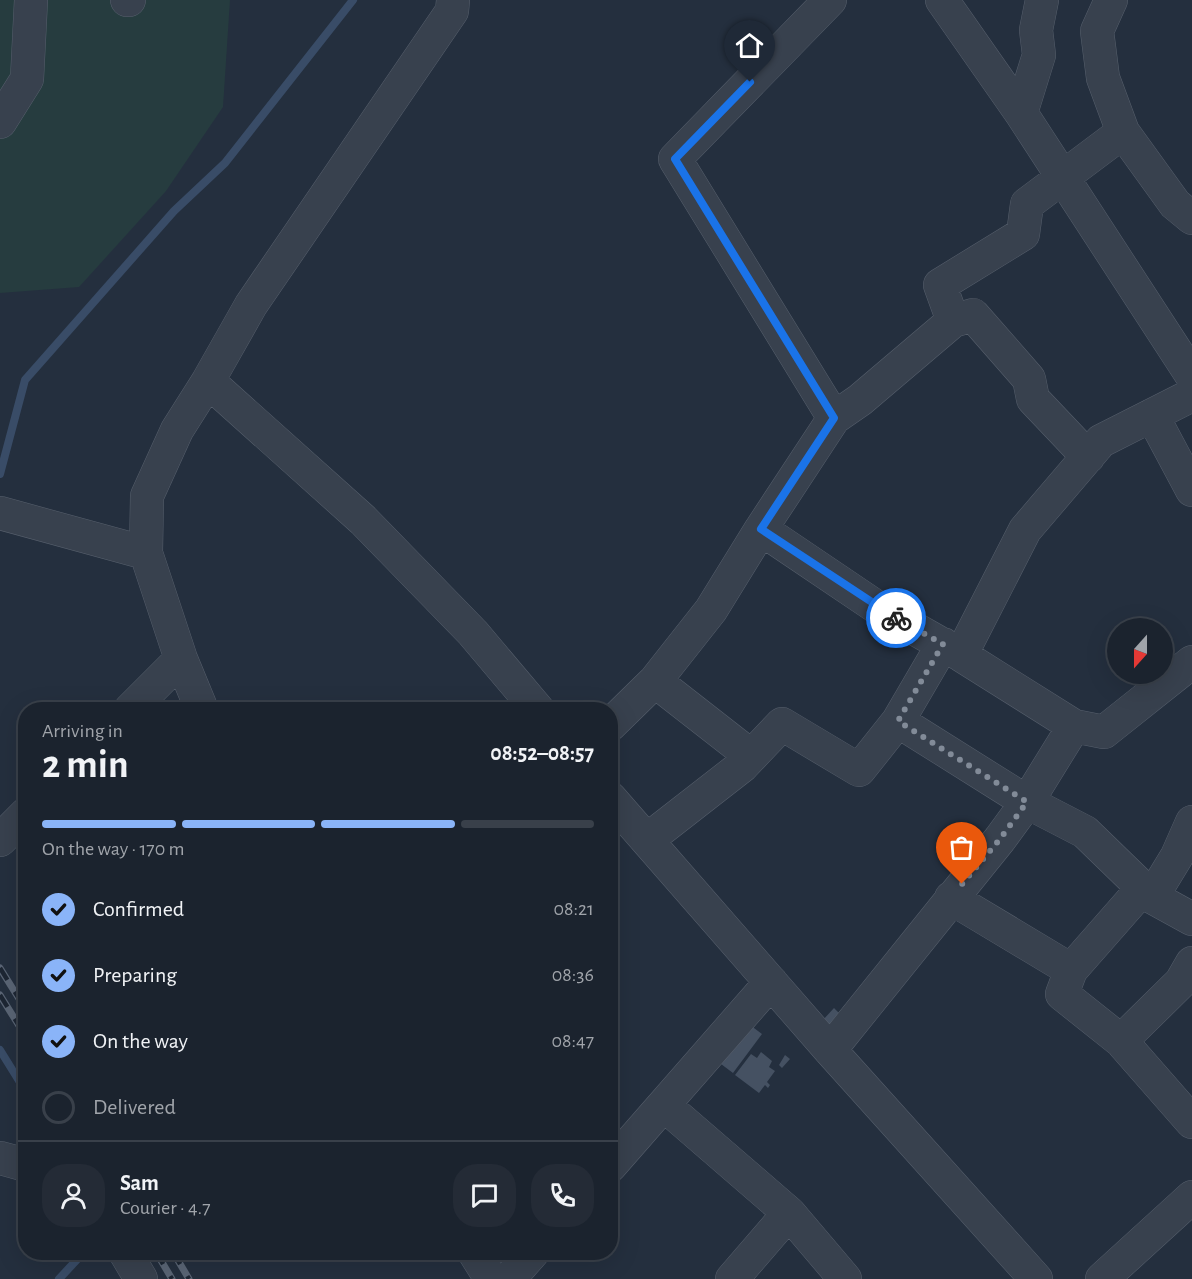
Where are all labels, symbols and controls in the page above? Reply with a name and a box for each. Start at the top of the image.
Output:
pin [724,20,775,82]
icon: home [733,29,766,62]
courier [866,588,926,648]
icon: bike [880,602,913,635]
north arrow [1107,618,1173,684]
map controls [1107,618,1173,684]
text: Arriving in [42,721,123,741]
text: 08:52–08:57 [490,742,594,764]
text: 2 min [42,746,129,785]
pin [936,822,987,884]
icon: bag [945,831,978,864]
text: On the way · 170 m [42,839,185,859]
icon: check [42,893,75,926]
text: Confirmed [93,898,184,920]
text: 08:21 [553,899,594,919]
icon: check [42,959,75,992]
text: Preparing [93,964,177,986]
text: 08:36 [552,965,594,985]
icon: check [42,1025,75,1058]
text: On the way [93,1030,188,1052]
text: 08:47 [551,1031,594,1051]
text: Delivered [93,1096,176,1118]
button: person [42,1164,105,1227]
button: chat [453,1164,516,1227]
button: phone [531,1164,594,1227]
text: Sam [120,1172,159,1194]
text: Courier · 4.7 [120,1198,211,1218]

